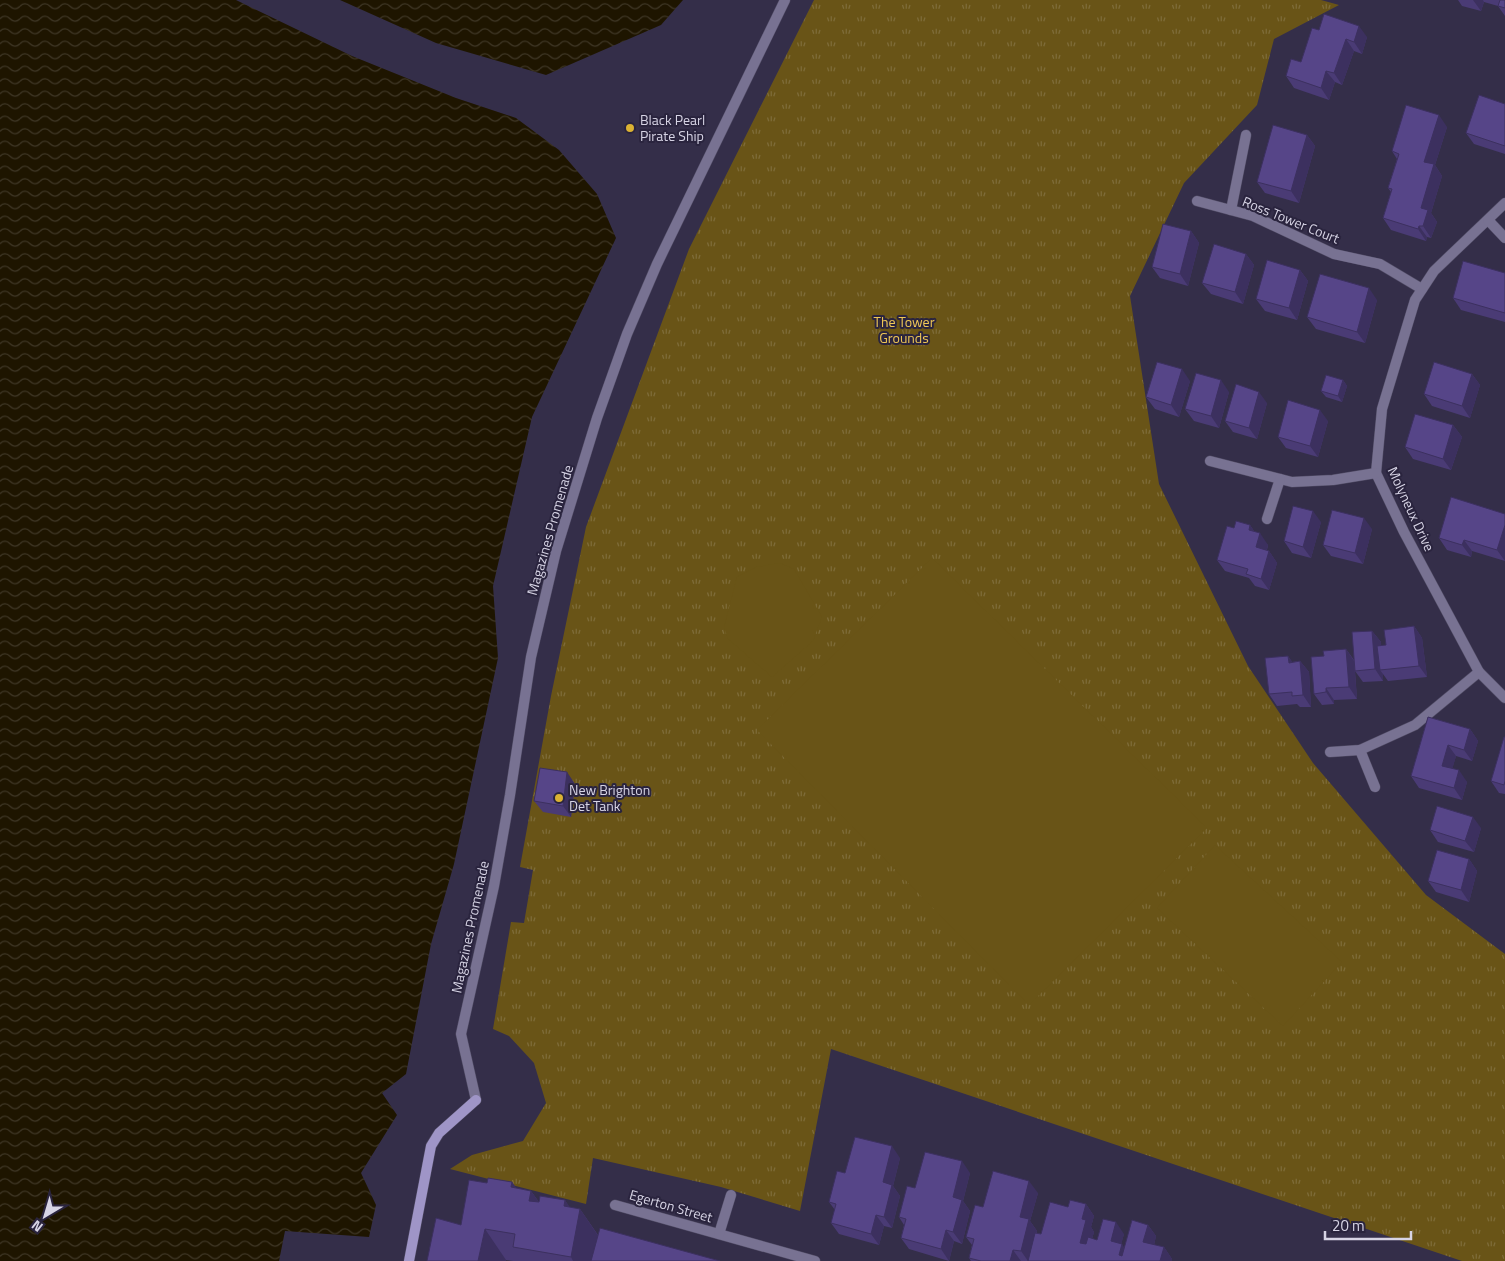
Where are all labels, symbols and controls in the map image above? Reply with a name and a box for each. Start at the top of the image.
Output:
place label: Black Pearl Pirate Ship [640,109,705,146]
marker: Black Pearl Pirate Ship [624,122,636,134]
street label: Ross Tower Court [1239,190,1343,249]
park label: The Tower Grounds [874,311,935,348]
street label: Magazines Promenade [521,462,578,598]
street label: Molyneux Drive [1383,463,1440,555]
place label: New Brighton Det Tank [569,779,650,816]
marker: New Brighton Det Tank [553,792,565,804]
street label: Magazines Promenade [445,859,494,995]
street label: Egerton Street [627,1184,715,1227]
north arrow [20,1191,70,1241]
scale bar [1325,1208,1411,1240]
text: 20 m [1332,1214,1365,1237]
text: N [26,1215,47,1238]

